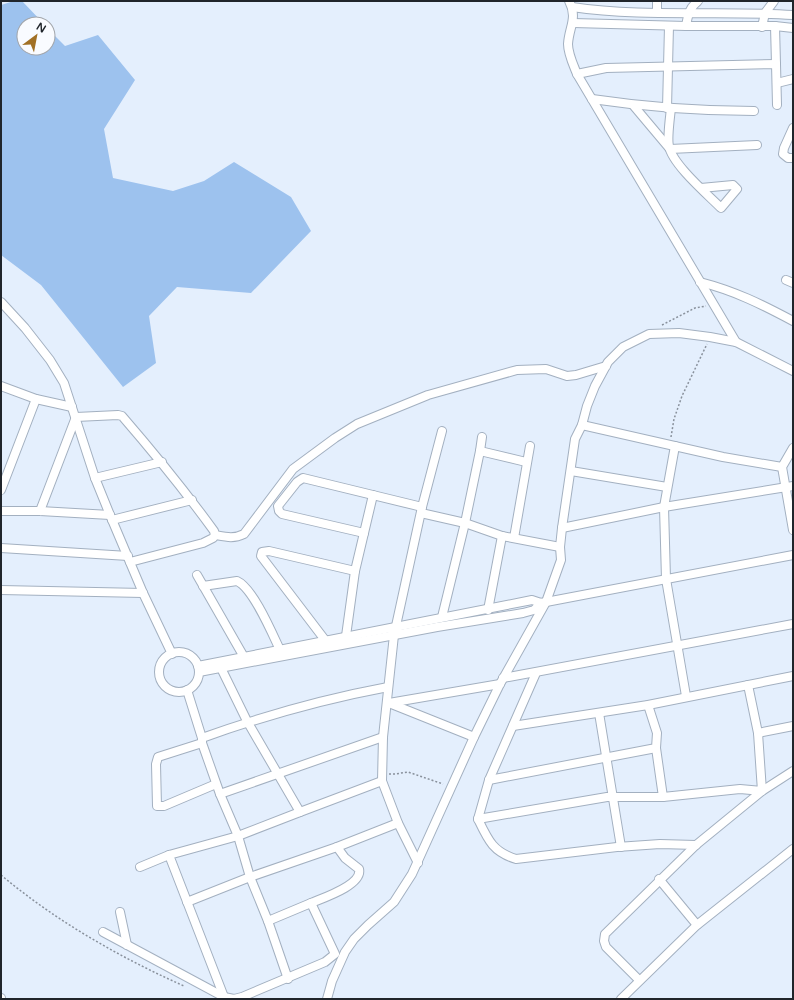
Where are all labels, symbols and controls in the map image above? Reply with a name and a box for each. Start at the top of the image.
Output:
north arrow [16,16,56,56]
text: N [34,20,48,36]

